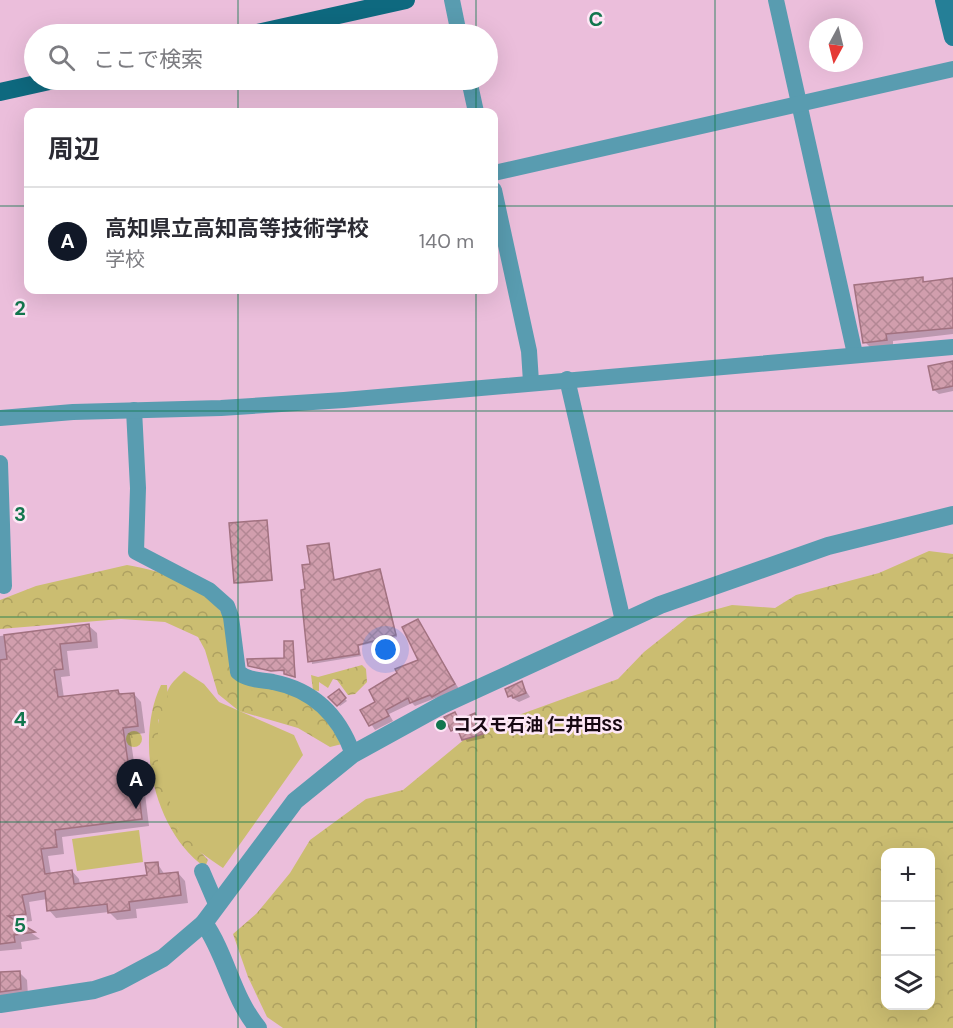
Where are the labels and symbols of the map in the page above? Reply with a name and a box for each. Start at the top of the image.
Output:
text: C [589,6,603,32]
north arrow [809,18,863,72]
text: 2 [14,295,26,321]
text: 3 [14,501,26,527]
your location [371,635,400,664]
text: 4 [14,706,27,732]
place label: コスモ石油 仁井田SS [453,713,623,737]
marker: コスモ石油 仁井田SS [434,718,448,732]
pin: A [116,760,156,809]
text: 5 [14,912,26,938]

